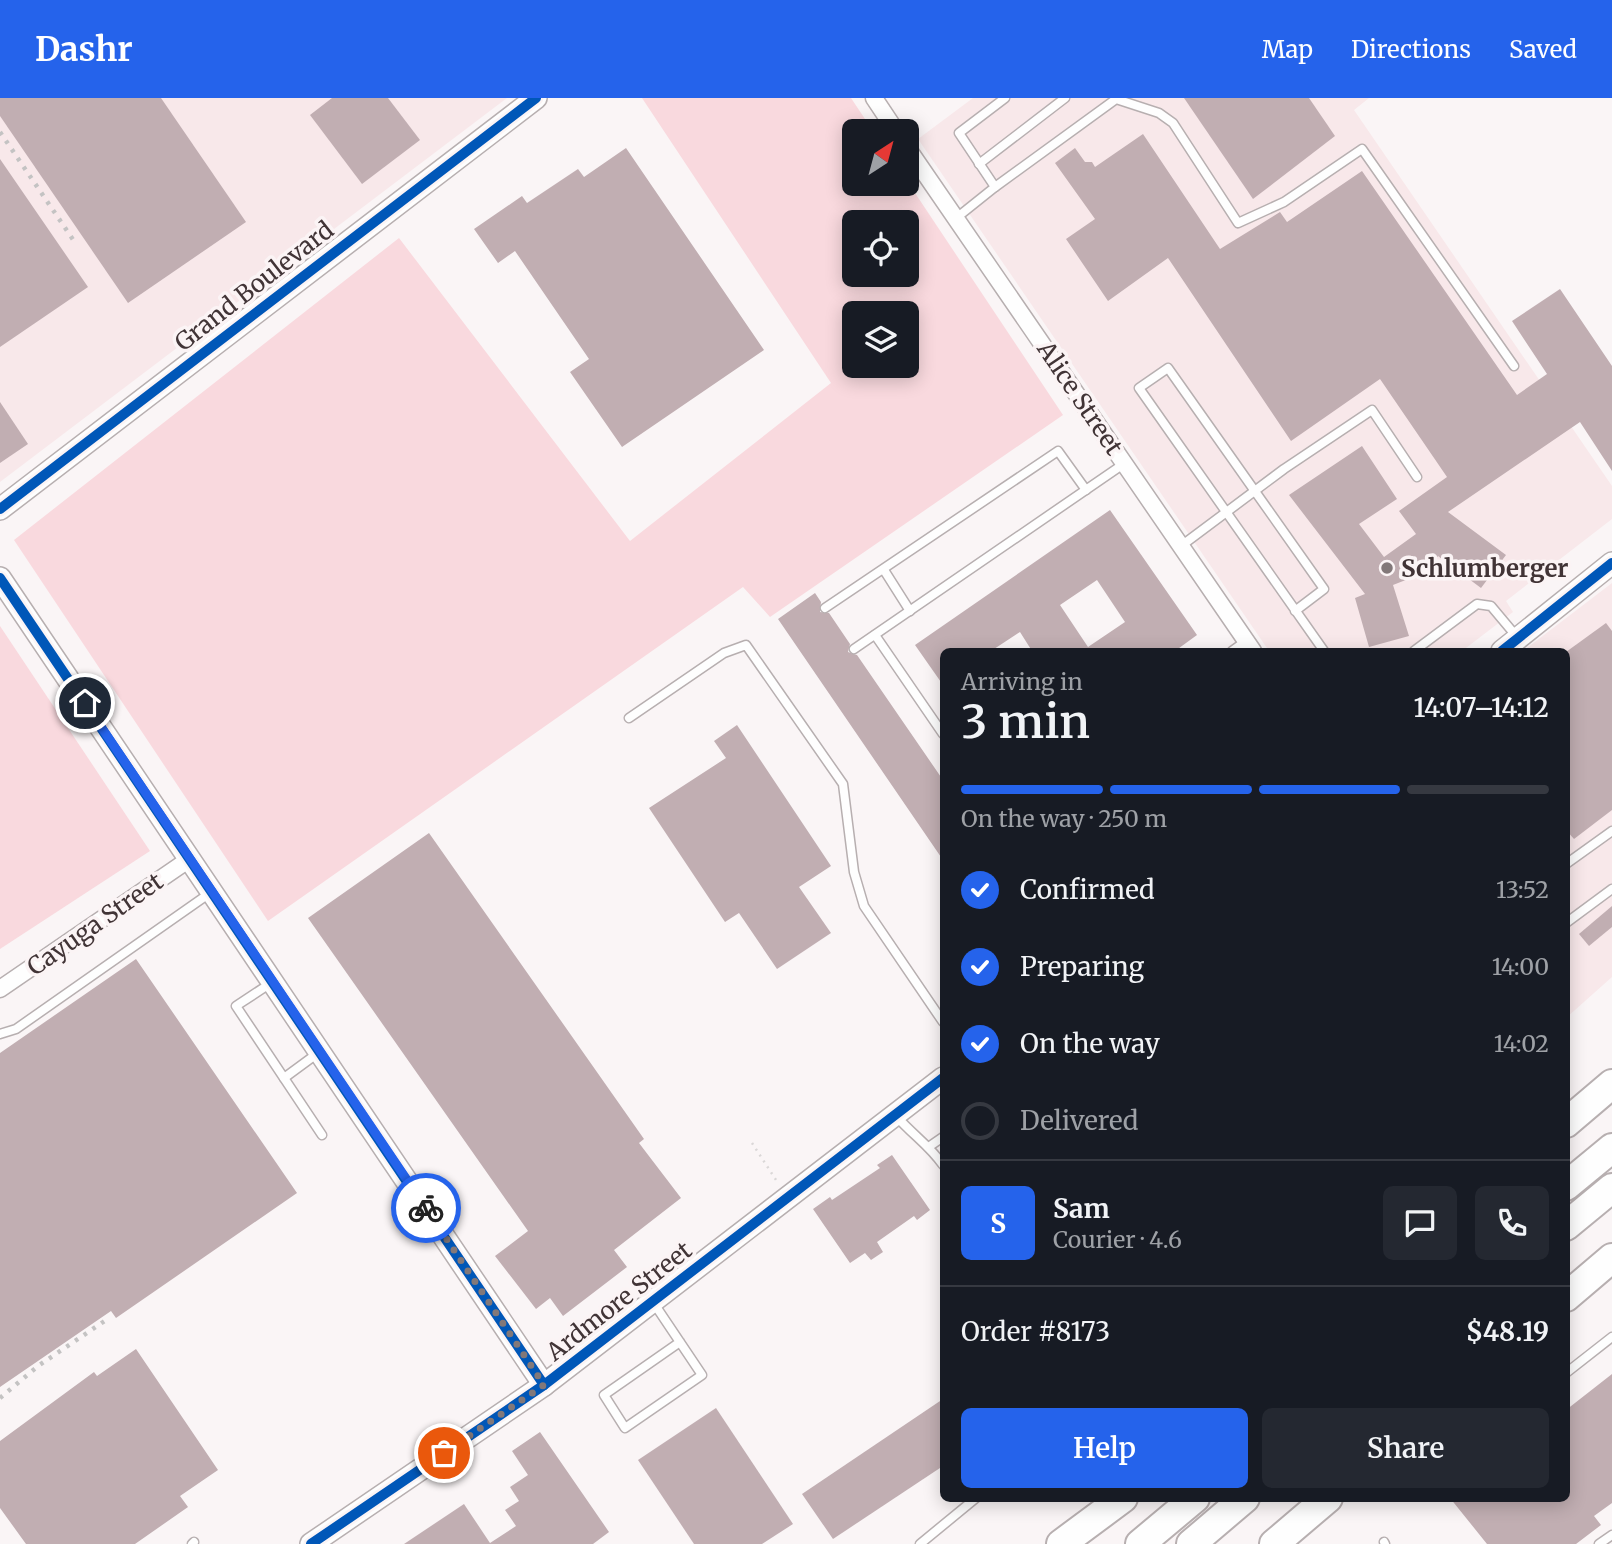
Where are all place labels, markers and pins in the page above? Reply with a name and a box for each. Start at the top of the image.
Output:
place label: Schlumberger [1401,553,1568,584]
marker: Schlumberger [1379,560,1395,576]
pin [55,673,115,733]
pin [414,1423,474,1483]

